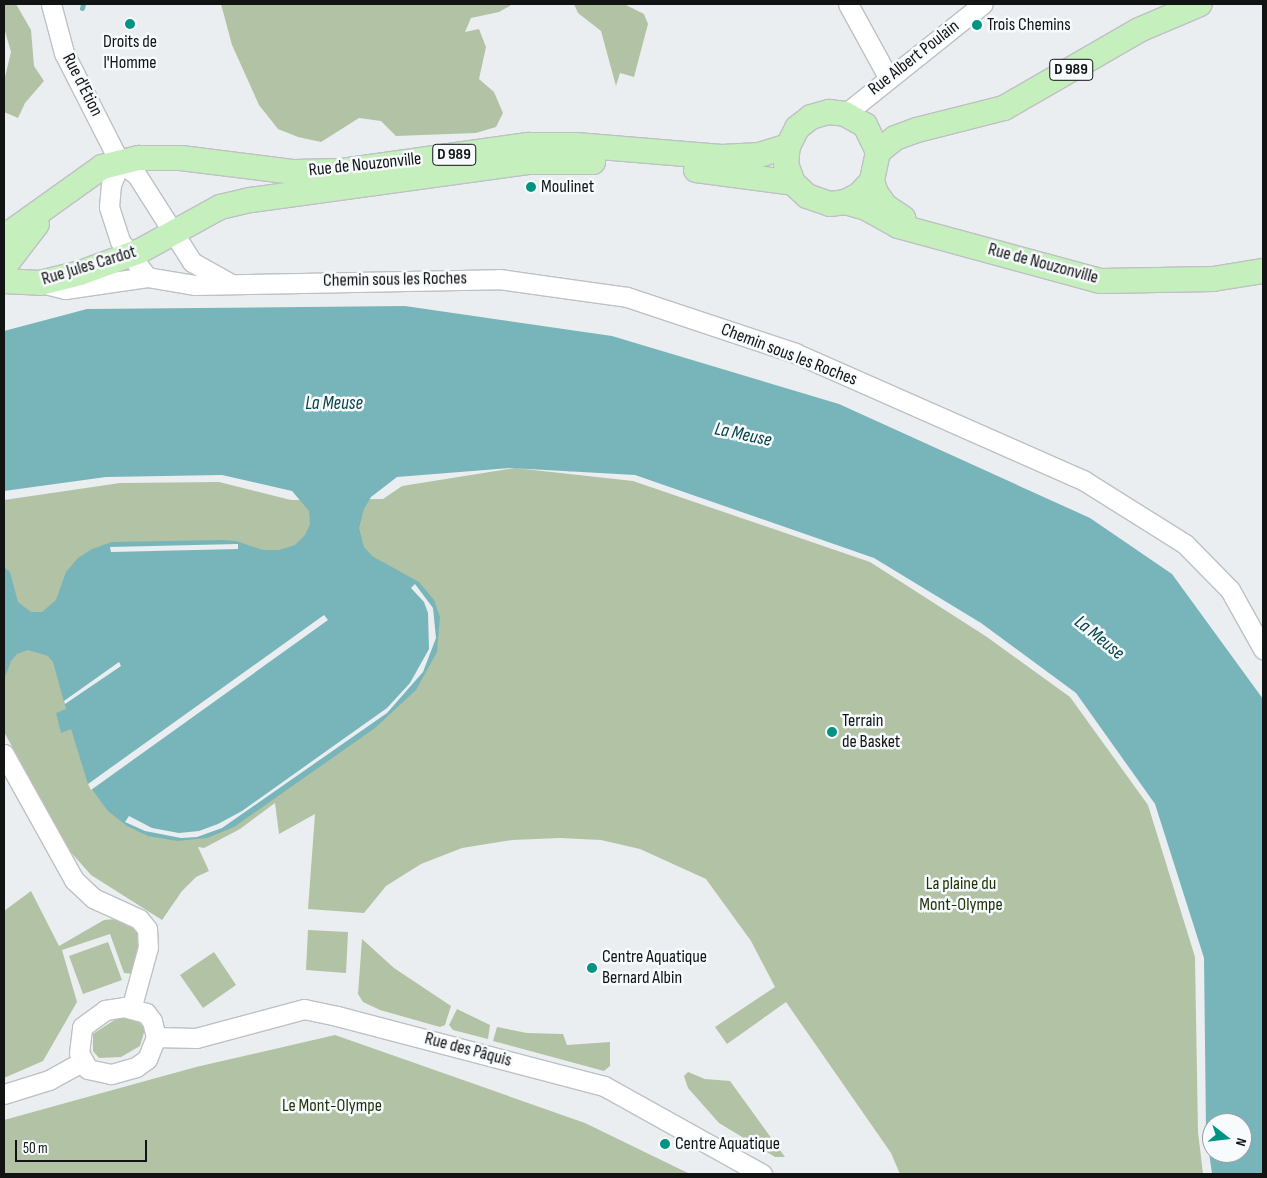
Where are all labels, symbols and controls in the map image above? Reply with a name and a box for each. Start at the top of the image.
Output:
place label: Trois Chemins [987,14,1071,36]
street label: Rue Albert Poulain [864,16,964,100]
marker: Droits de l'Homme [124,18,136,30]
marker: Trois Chemins [971,19,983,31]
place label: Droits de l'Homme [103,32,157,74]
street label: Rue d'Etion [57,50,107,120]
road number: D 989 [1048,56,1094,84]
road number: D 989 [432,142,476,168]
street label: Rue de Nouzonville [308,148,422,182]
place label: Moulinet [541,176,594,198]
marker: Moulinet [525,181,537,193]
street label: Rue de Nouzonville [985,239,1101,289]
street label: Rue Jules Cardot [39,241,139,291]
street label: Chemin sous les Roches [323,268,467,292]
street label: Chemin sous les Roches [718,319,860,391]
water label: La Meuse [305,393,363,415]
water label: La Meuse [712,418,774,452]
water label: La Meuse [1069,611,1129,665]
place label: Terrain de Basket [842,711,900,754]
marker: Terrain de Basket [826,726,838,738]
park label: La plaine du Mont-Olympe [919,874,1003,916]
place label: Centre Aquatique Bernard Albin [602,947,707,990]
marker: Centre Aquatique Bernard Albin [586,962,598,974]
street label: Rue des Pâquis [422,1028,514,1072]
park label: Le Mont-Olympe [282,1095,382,1117]
north arrow [1202,1113,1252,1163]
scale bar [18,1130,150,1162]
place label: Centre Aquatique [675,1133,780,1155]
text: N [1232,1136,1250,1148]
marker: Centre Aquatique [659,1138,671,1150]
text: 50 m [23,1139,48,1158]

